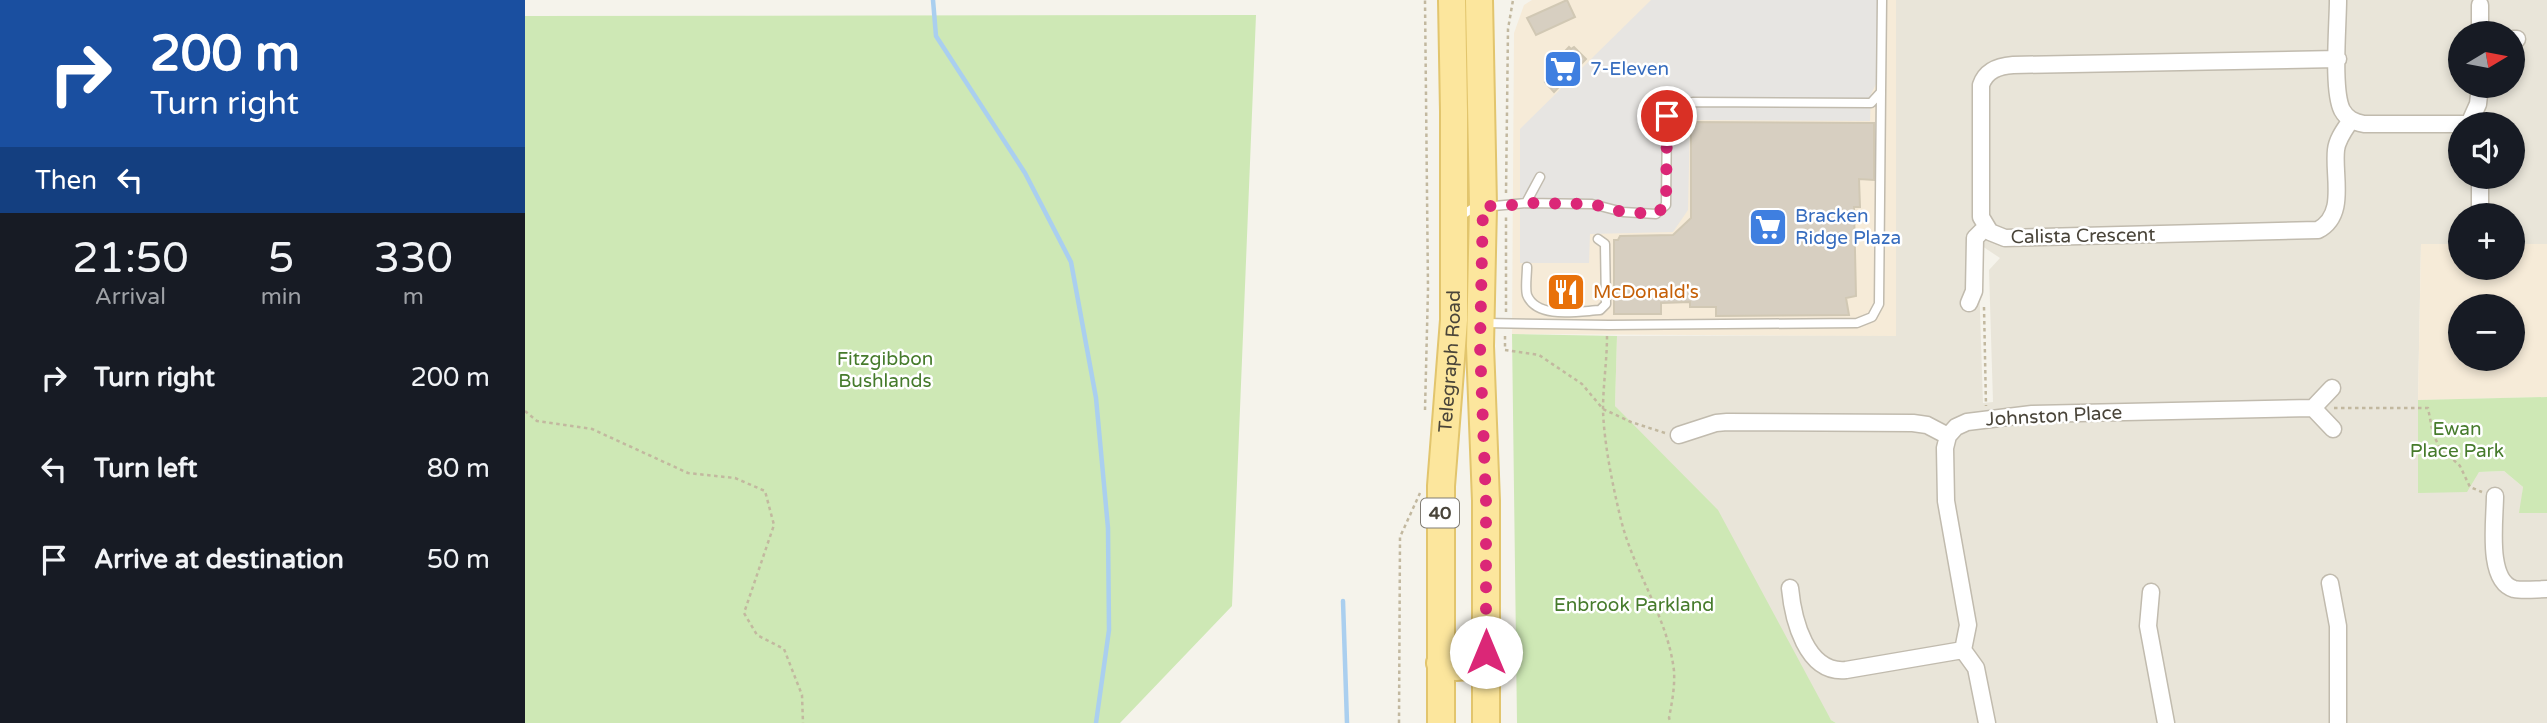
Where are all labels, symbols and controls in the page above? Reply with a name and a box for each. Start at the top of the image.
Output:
north arrow [2448,21,2525,98]
map controls [2448,21,2525,371]
text: 200 m [150,25,300,84]
icon: right [35,28,126,119]
supermarket icon: 7-Eleven [1542,48,1584,90]
place label: 7-Eleven [1590,58,1669,80]
text: Turn right [150,85,299,123]
pin [1637,86,1697,146]
icon: arrive [1648,97,1686,135]
button: sound [2448,112,2525,189]
icon: left [111,161,149,199]
text: Then [35,165,97,196]
button: + [2448,203,2525,280]
place label: Bracken Ridge Plaza [1795,205,1901,249]
supermarket icon: Bracken Ridge Plaza [1747,206,1789,248]
street label: Calista Crescent [2011,224,2155,248]
text: 21:50 [72,233,189,284]
text: 5 [268,233,294,284]
text: 330 [374,233,453,284]
restaurant icon: McDonald's [1545,271,1587,313]
place label: McDonald's [1593,281,1699,303]
text: Arrival [95,283,166,311]
text: min [261,283,302,311]
text: m [403,283,424,311]
street label: Telegraph Road [1434,290,1465,433]
button: − [2448,294,2525,371]
park label: Fitzgibbon Bushlands [837,348,933,392]
icon: right [35,359,73,397]
text: Turn right [94,362,215,393]
text: 200 m [410,362,490,393]
street label: Johnston Place [1985,401,2123,431]
park label: Ewan Place Park [2410,418,2504,462]
icon: left [35,450,73,488]
text: Turn left [94,453,197,484]
text: 80 m [427,453,490,484]
road number: 40 [1421,499,1459,528]
icon: arrive [35,541,73,579]
text: Arrive at destination [94,544,344,575]
text: 50 m [427,544,490,575]
park label: Enbrook Parkland [1554,594,1714,616]
position arrow [1449,615,1523,689]

